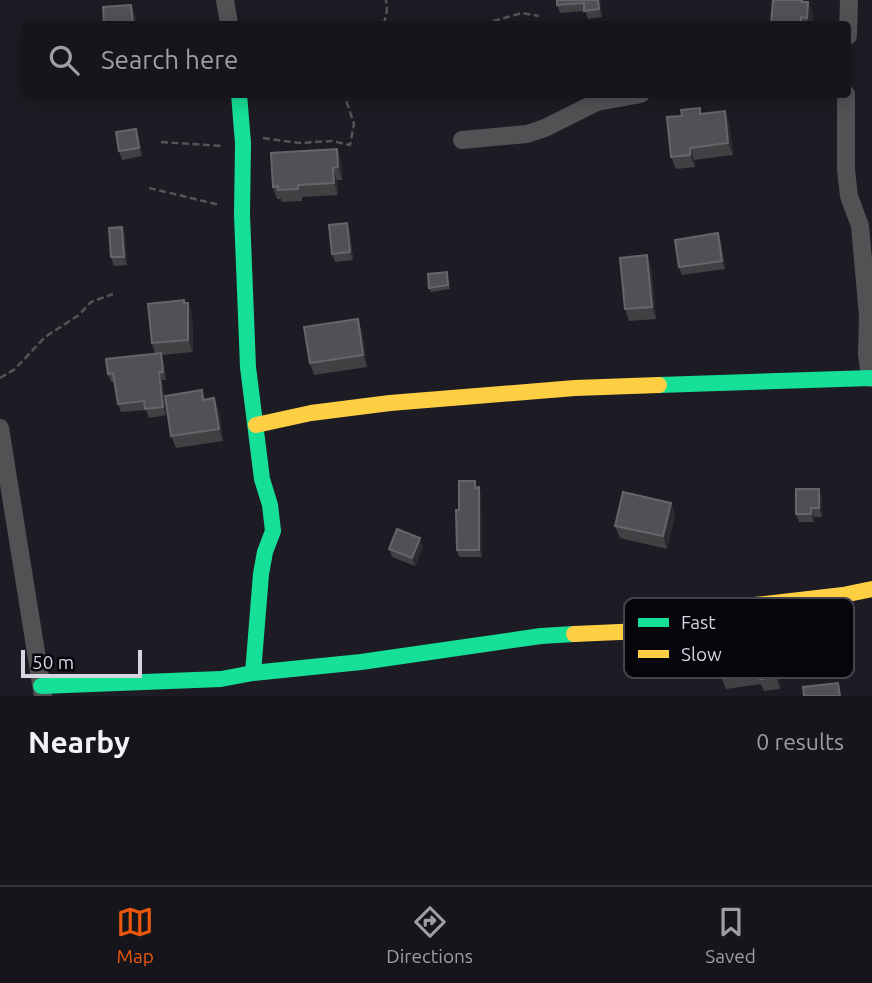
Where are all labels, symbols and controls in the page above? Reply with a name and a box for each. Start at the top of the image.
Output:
search box [21,21,851,98]
icon: search [45,41,83,79]
text: Search here [101,45,238,74]
legend [624,598,854,678]
text: Fast [681,611,716,633]
text: Slow [681,643,722,665]
scale bar [21,647,142,679]
text: 50 m [32,651,74,673]
text: Nearby [28,725,130,759]
text: 0 results [756,729,844,754]
tab: Map [116,903,154,967]
tab: Directions [386,903,473,967]
tab: Saved [705,903,756,967]

